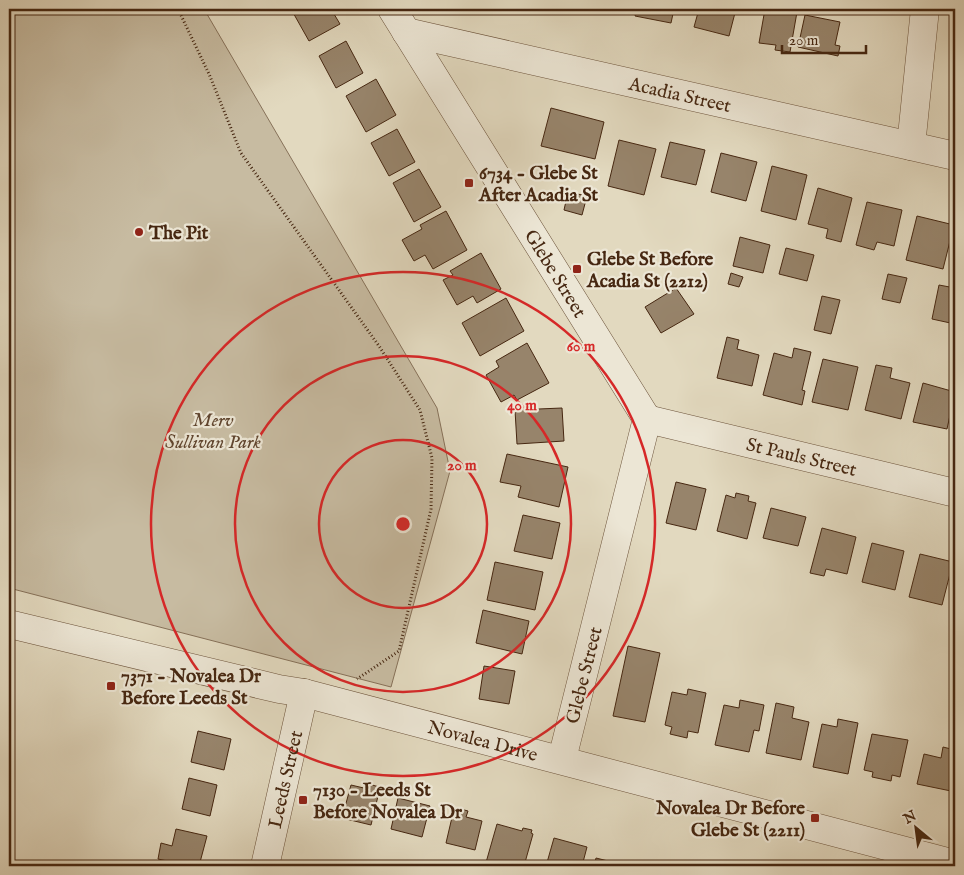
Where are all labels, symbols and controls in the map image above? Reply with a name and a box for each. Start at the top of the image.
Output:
scale bar [782,22,865,54]
text: 20 m [789,31,819,50]
street label: Acadia Street [625,72,734,119]
place label: 6734 - Glebe St After Acadia St [478,162,599,208]
marker: 6734 - Glebe St After Acadia St [463,177,475,189]
place label: The Pit [148,222,209,246]
marker: The Pit [133,226,145,238]
street label: Glebe Street [518,226,591,323]
place label: Glebe St Before Acadia St (2212) [586,248,714,294]
marker: Glebe St Before Acadia St (2212) [571,263,583,275]
text: 60 m [567,337,596,356]
text: 40 m [507,396,537,415]
park label: Merv Sullivan Park [165,409,261,455]
street label: St Pauls Street [744,433,859,483]
text: 20 m [447,456,477,475]
centre of rings [394,515,412,533]
street label: Glebe Street [561,624,609,726]
place label: 7371 - Novalea Dr Before Leeds St [121,665,262,711]
marker: 7371 - Novalea Dr Before Leeds St [105,680,117,692]
street label: Novalea Drive [425,716,540,768]
street label: Leeds Street [264,728,309,831]
place label: 7130 - Leeds St Before Novalea Dr [313,779,463,825]
marker: 7130 - Leeds St Before Novalea Dr [297,794,309,806]
place label: Novalea Dr Before Glebe St (2211) [655,797,805,843]
north arrow [892,802,942,852]
text: N [900,807,920,829]
marker: Novalea Dr Before Glebe St (2211) [809,812,821,824]

